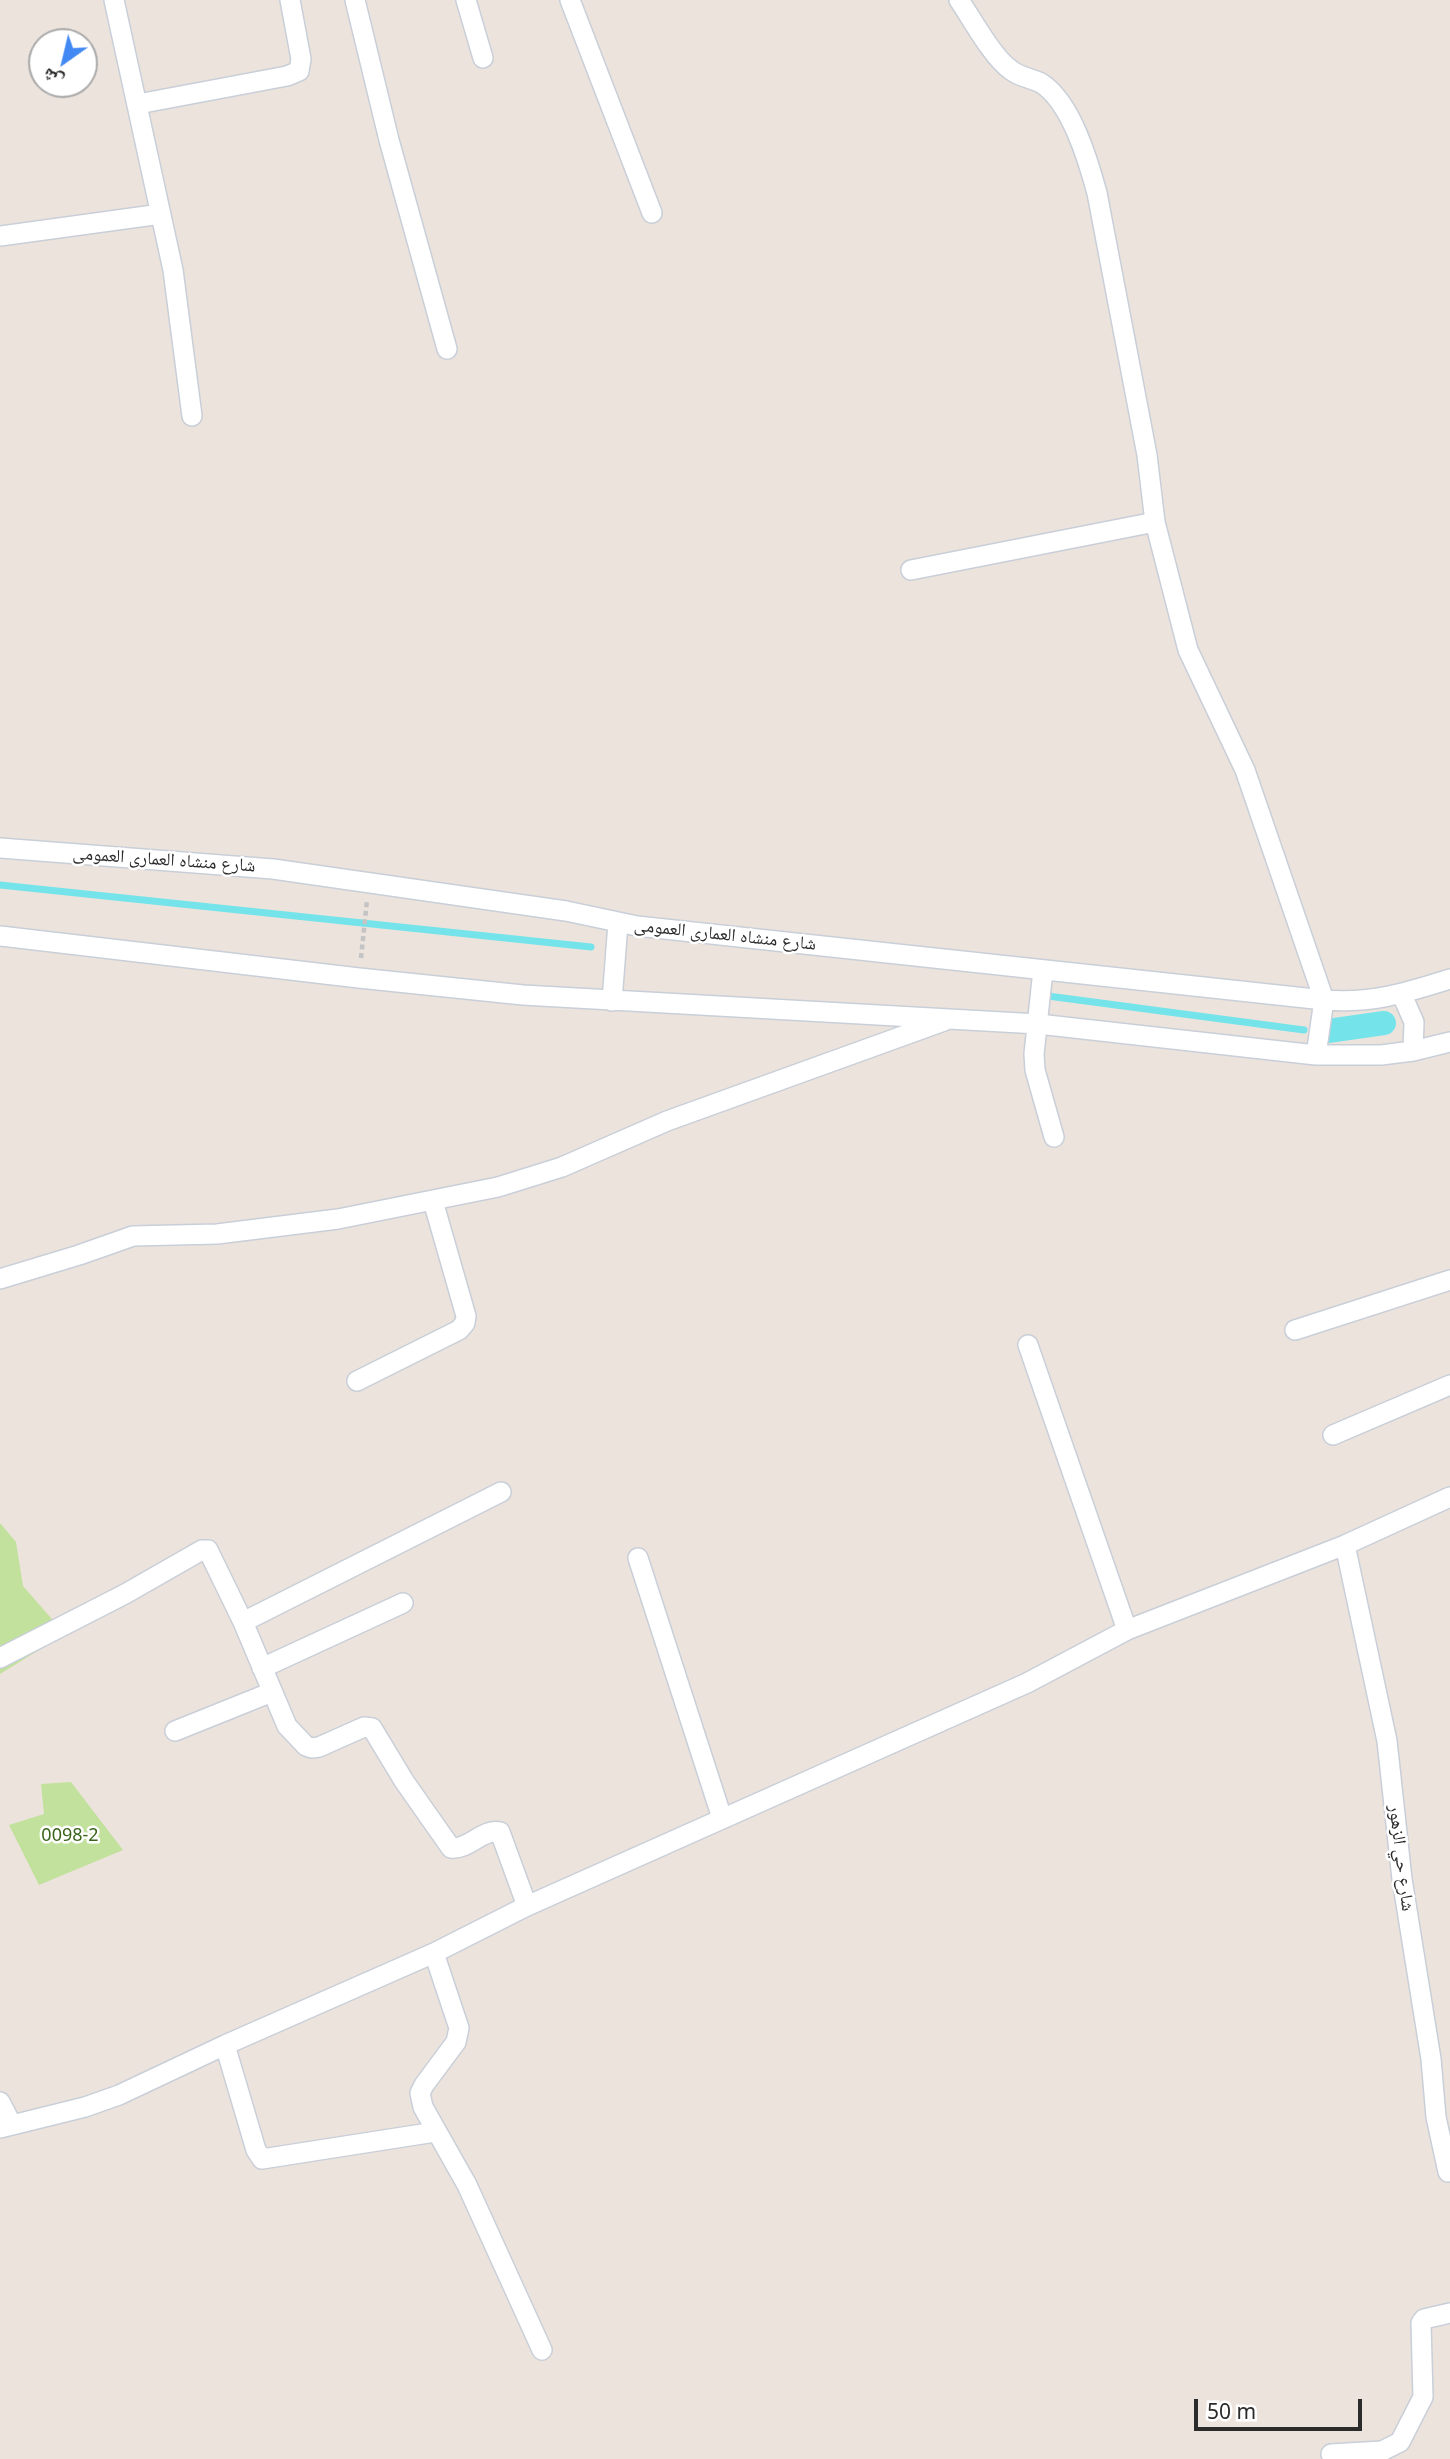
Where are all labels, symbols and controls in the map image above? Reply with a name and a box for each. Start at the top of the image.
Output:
north arrow [28,28,98,98]
text: ش [37,62,68,95]
street label: شارع منشاه العمارى العمومى [72,843,256,877]
street label: شارع منشاه العمارى العمومى [633,915,817,955]
street label: شارع حي الزهور [1384,1803,1418,1913]
park label: 0098-2 [41,1825,99,1847]
scale bar [1198,2386,1366,2430]
text: 50 m [1207,2397,1256,2425]

